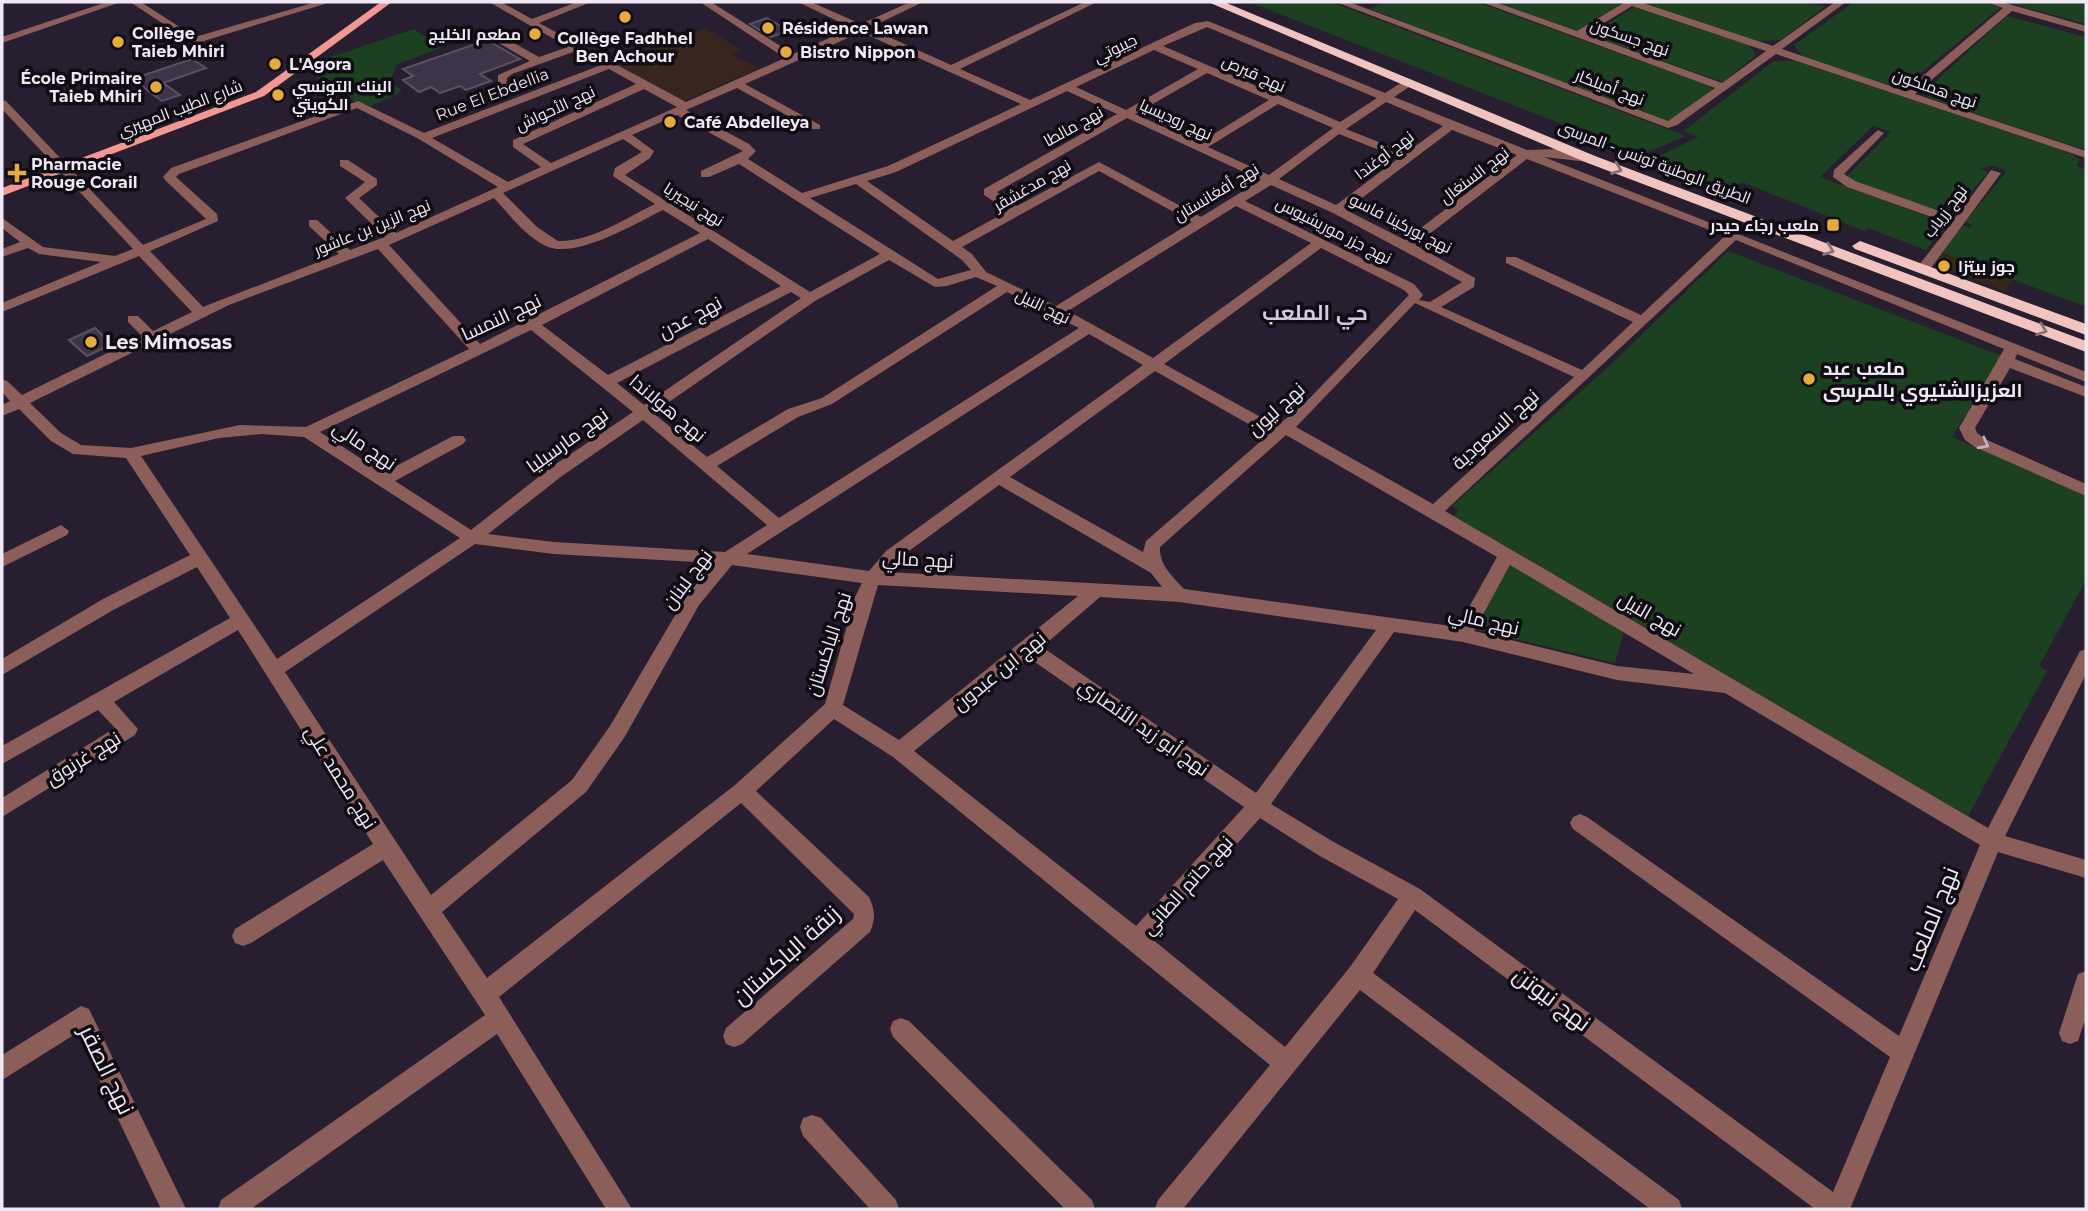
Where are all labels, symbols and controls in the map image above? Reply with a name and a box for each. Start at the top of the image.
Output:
marker: Collège Fadhhel Ben Achour [617,9,633,25]
street label: نهج جسكون [1587,15,1672,62]
place label: Résidence Lawan [782,19,928,38]
marker: Résidence Lawan [760,20,776,36]
place label: Collège Taieb Mhiri [132,24,225,61]
place label: مطعم الخليج [428,25,521,46]
marker: مطعم الخليج [527,26,543,42]
place label: Collège Fadhhel Ben Achour [557,29,693,66]
street label: جيبوتي [1090,30,1142,71]
marker: Collège Taieb Mhiri [110,34,126,50]
place label: Bistro Nippon [800,43,916,62]
marker: Bistro Nippon [778,44,794,60]
street label: نهج قبرص [1218,51,1288,98]
place label: L'Agora [289,55,352,74]
marker: L'Agora [267,56,283,72]
street label: Rue El Ebdellia [433,64,552,125]
street label: نهج أميلكار [1571,65,1647,111]
street label: نهج هملكون [1890,65,1980,114]
place label: École Primaire Taieb Mhiri [21,69,142,106]
street label: شارع الطيب المهيري [115,76,247,145]
place label: البنك التونسي الكويتي [292,77,392,117]
marker: École Primaire Taieb Mhiri [148,79,164,95]
street label: نهج الأحواش [512,82,599,137]
marker: البنك التونسي الكويتي [270,87,286,103]
street label: نهج روديسيا [1136,95,1215,146]
street label: نهج مالطا [1040,102,1107,152]
place label: Café Abdelleya [684,113,809,132]
marker: Café Abdelleya [662,114,678,130]
street label: الطريق الوطنية تونس - المرسى [1556,117,1754,209]
street label: نهج أوغندا [1351,127,1419,185]
street label: نهج السنغال [1436,143,1514,209]
place label: Pharmacie Rouge Corail [31,155,138,192]
street label: نهج مدغشقر [989,156,1075,217]
street label: نهج أفغانستان [1170,160,1263,227]
one-way arrow [1610,161,1622,175]
marker: Pharmacie Rouge Corail [9,165,25,181]
street label: نهج نيجيريا [659,178,727,232]
street label: نهج زرياب [1920,181,1973,242]
street label: نهج بوركينا فاسو [1346,190,1455,259]
street label: نهج جزر موريشيوس [1272,193,1395,270]
street label: نهج الزين بن عاشور [310,195,434,262]
place label: ملعب رجاء حيدر [1709,216,1819,235]
marker: ملعب رجاء حيدر [1825,217,1841,233]
one-way arrow [1823,241,1835,255]
place label: جوز بيتزا [1958,257,2015,276]
marker: جوز بيتزا [1936,258,1952,274]
street label: نهج النيل [1012,285,1073,330]
street label: نهج النمسا [458,289,546,348]
street label: نهج عدن [655,291,727,345]
district label: حي الملعب [1262,300,1368,330]
one-way arrow [2036,322,2048,336]
place label: Les Mimosas [105,331,232,354]
marker: Les Mimosas [83,334,99,350]
place label: ملعب عبد العزيزالشتيوي بالمرسى [1823,357,2022,406]
street label: نهج هولاندا [623,370,711,449]
marker: ملعب عبد العزيزالشتيوي بالمرسى [1801,371,1817,387]
street label: نهج ليون [1243,378,1311,442]
street label: نهج السعودية [1447,384,1545,476]
street label: نهج مارسيليا [522,403,614,479]
street label: نهج مالي [327,416,401,477]
one-way arrow [1977,436,1989,449]
street label: نهج لبنان [657,545,719,615]
street label: نهج مالي [881,546,954,576]
street label: نهج النيل [1613,587,1686,643]
street label: نهج الباكستان [801,589,858,700]
street label: نهج مالي [1446,601,1521,643]
street label: نهج ابن عبدون [948,627,1052,717]
street label: نهج أبو زيد الأنصاري [1072,674,1213,783]
street label: نهج محمد علي [297,721,381,835]
street label: نهج غرنوق [42,726,126,792]
street label: نهج حاتم الطائي [1137,831,1240,942]
street label: نهج الملعب [1897,863,1966,976]
street label: زنقة الباكستان [726,899,846,1011]
street label: نهج نيوتن [1506,961,1596,1039]
street label: نهج الصقر [71,1019,141,1120]

